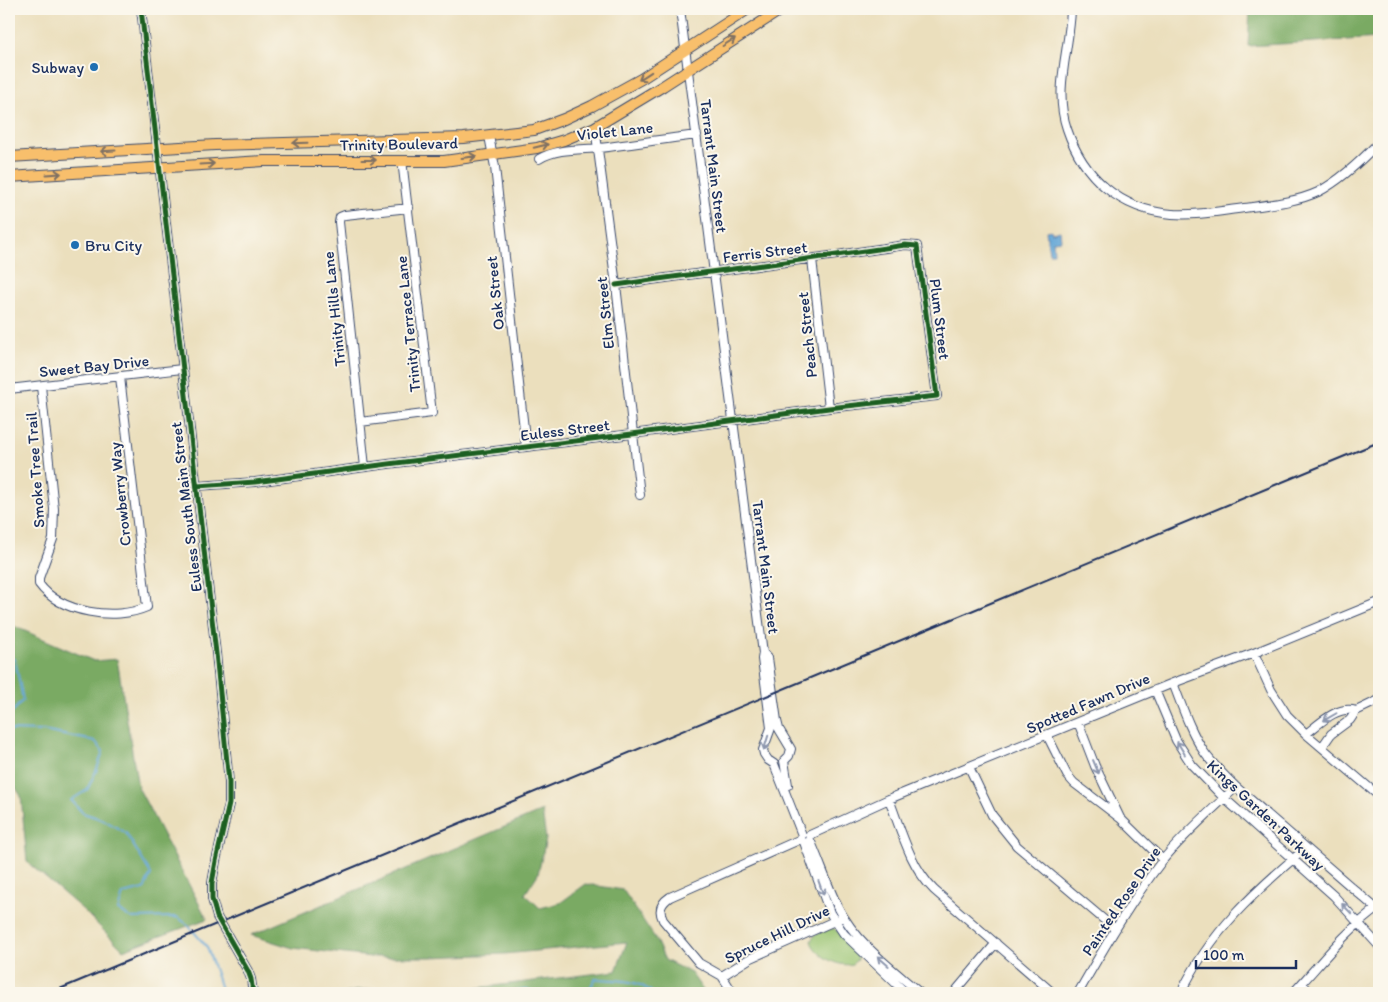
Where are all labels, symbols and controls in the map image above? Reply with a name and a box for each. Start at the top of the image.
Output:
one-way arrow [722,37,736,47]
place label: Subway [32,58,84,77]
marker: Subway [88,61,100,73]
one-way arrow [638,71,652,81]
street label: Tarrant Main Street [696,98,732,234]
street label: Violet Lane [576,118,654,144]
street label: Trinity Boulevard [340,133,459,155]
one-way arrow [293,138,309,148]
one-way arrow [533,141,549,150]
one-way arrow [100,146,116,155]
one-way arrow [460,152,476,162]
one-way arrow [361,155,377,165]
one-way arrow [199,159,215,168]
one-way arrow [46,169,62,178]
place label: Bru City [85,236,143,255]
street label: Ferris Street [722,237,808,267]
marker: Bru City [69,239,81,251]
street label: Trinity Hills Lane [319,251,349,367]
street label: Trinity Terrace Lane [391,255,425,393]
street label: Oak Street [482,255,508,331]
street label: Elm Street [592,276,618,350]
street label: Plum Street [926,277,954,361]
street label: Peach Street [793,291,821,379]
street label: Sweet Bay Drive [38,351,150,381]
street label: Smoke Tree Trail [21,411,49,529]
street label: Euless Street [519,415,611,445]
street label: Euless South Main Street [166,421,206,593]
street label: Crowberry Way [105,441,135,547]
street label: Tarrant Main Street [748,499,784,635]
street label: Spotted Fawn Drive [1023,668,1153,738]
one-way arrow [1322,712,1337,722]
one-way arrow [760,735,770,751]
one-way arrow [1175,741,1185,755]
street label: Kings Garden Parkway [1203,755,1329,875]
one-way arrow [1092,759,1102,774]
street label: Painted Rose Drive [1077,843,1165,959]
one-way arrow [817,880,826,895]
street label: Spruce Hill Drive [721,900,833,968]
one-way arrow [1341,903,1353,915]
scale bar [1196,937,1296,969]
text: 100 m [1203,946,1245,964]
one-way arrow [877,956,890,967]

